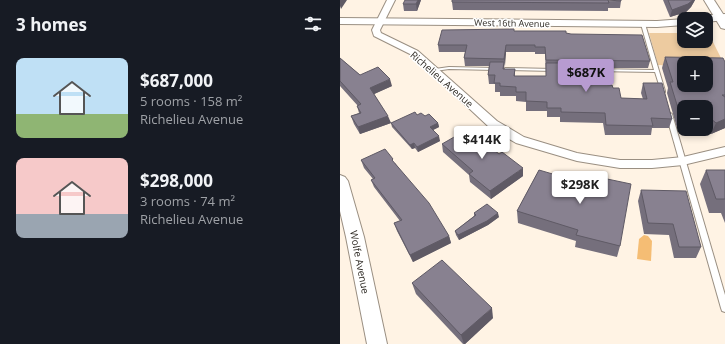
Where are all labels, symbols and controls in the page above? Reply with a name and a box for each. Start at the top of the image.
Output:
map controls [677,12,713,136]
button: layers [677,12,713,48]
text: 3 homes [16,13,87,36]
icon: filters [302,13,324,35]
street label: West 16th Avenue [474,16,550,30]
street label: Richelieu Avenue [407,48,477,111]
button: + [677,56,713,92]
pin: $687K [558,59,614,93]
text: $687K [567,63,605,81]
text: $687,000 [140,69,213,92]
icon: home [48,74,96,122]
text: 5 rooms · 158 m² [140,92,242,110]
button: − [677,100,713,136]
text: Richelieu Avenue [140,110,243,128]
pin: $414K [454,126,510,160]
text: $414K [463,130,501,148]
text: $298,000 [140,169,213,192]
pin: $298K [552,171,608,205]
icon: home [48,174,96,222]
text: $298K [561,175,599,193]
text: 3 rooms · 74 m² [140,192,235,210]
text: Richelieu Avenue [140,210,243,228]
street label: Wolfe Avenue [347,229,373,295]

